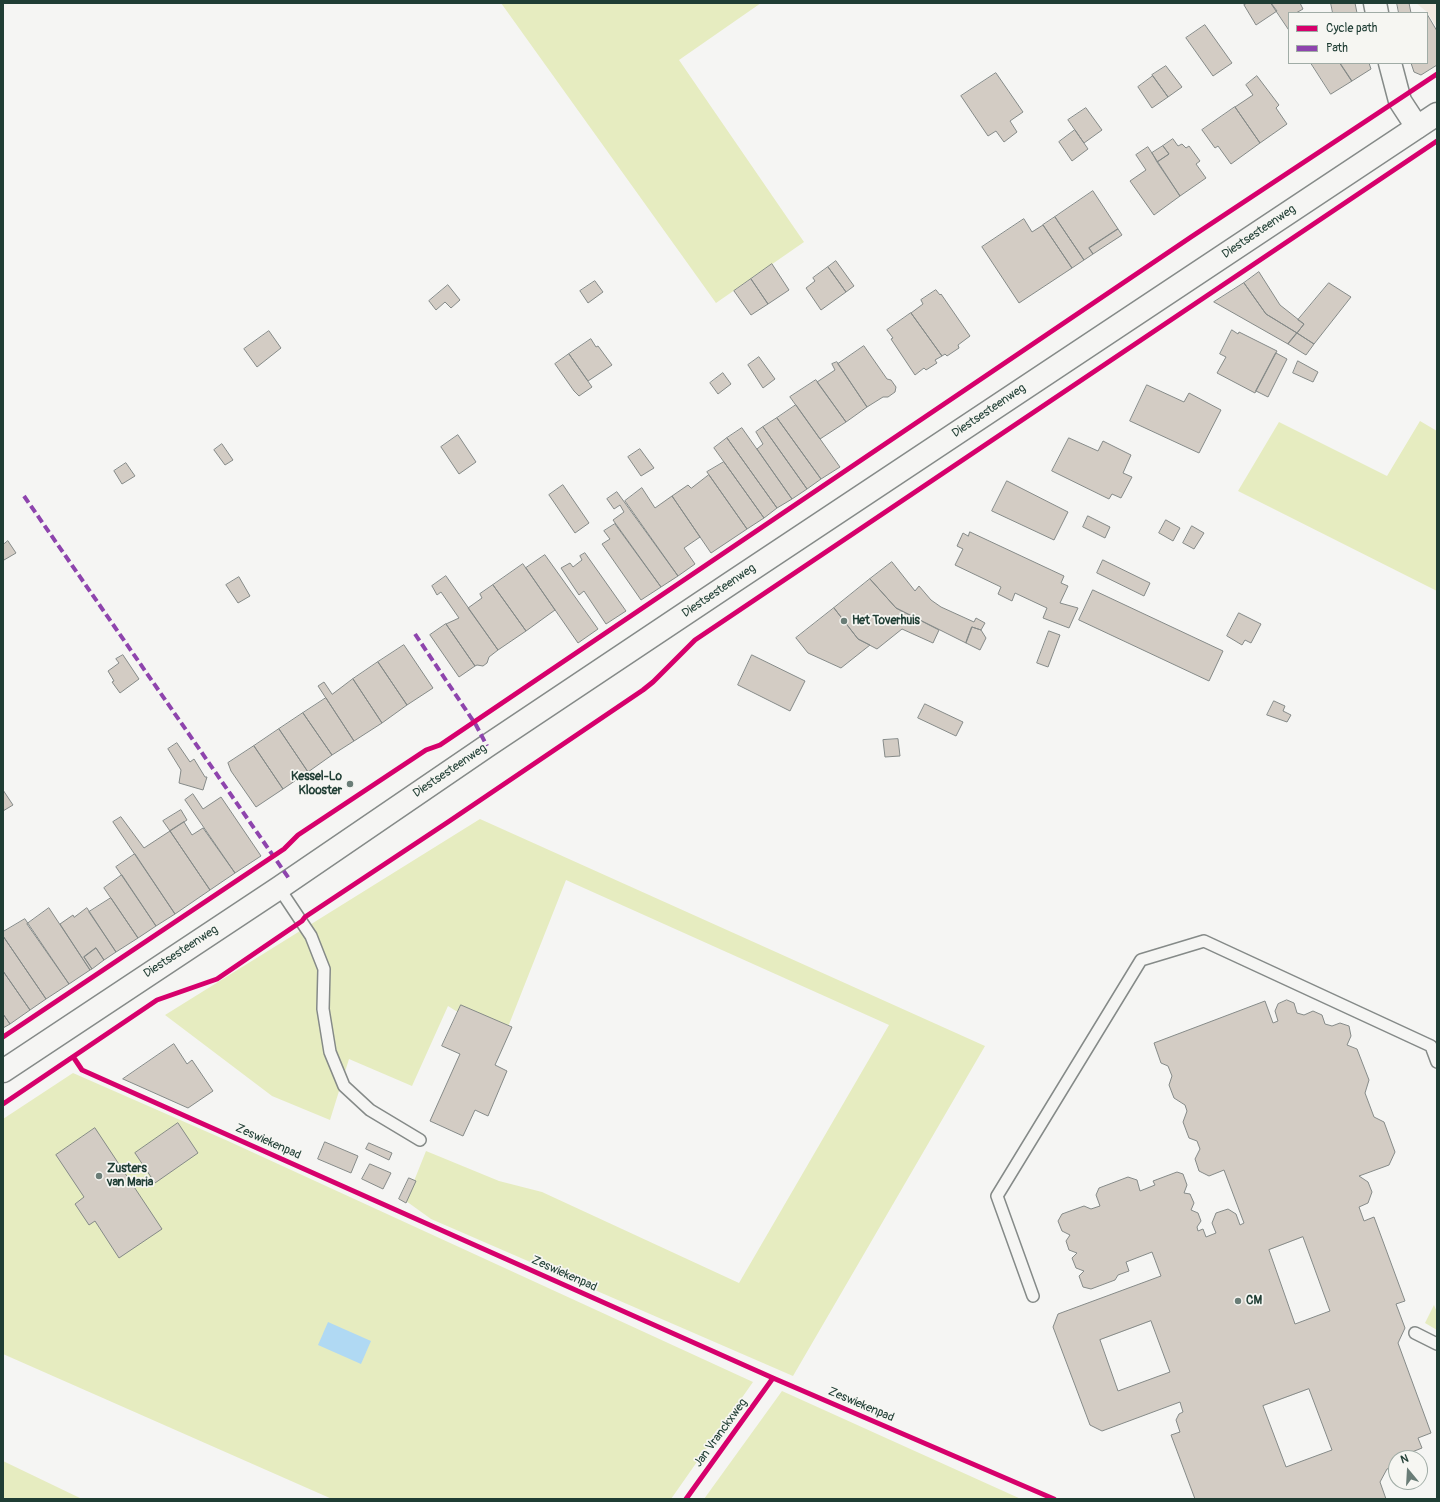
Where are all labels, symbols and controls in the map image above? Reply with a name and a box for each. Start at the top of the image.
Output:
legend [1288,12,1428,64]
text: Cycle path [1326,21,1377,36]
text: Path [1326,41,1348,56]
street label: Diestsesteenweg [1219,202,1299,262]
street label: Diestsesteenweg [949,381,1029,441]
street label: Diestsesteenweg [679,561,759,621]
place label: Het Toverhuis [852,614,920,628]
marker: Het Toverhuis [839,616,849,626]
street label: Diestsesteenweg [410,741,490,801]
place label: Kessel-Lo Klooster [291,770,342,798]
marker: Kessel-Lo Klooster [345,779,355,789]
street label: Diestsesteenweg [141,923,221,981]
street label: Zeswiekenpad [233,1121,303,1163]
place label: Zusters van Maria [107,1162,153,1190]
marker: Zusters van Maria [94,1171,104,1181]
street label: Zeswiekenpad [529,1253,599,1295]
place label: CM [1246,1294,1262,1308]
marker: CM [1233,1296,1243,1306]
street label: Zeswiekenpad [826,1385,896,1425]
street label: Jan Vranckxweg [691,1396,751,1470]
north arrow [1388,1450,1428,1490]
text: N [1399,1452,1410,1466]

